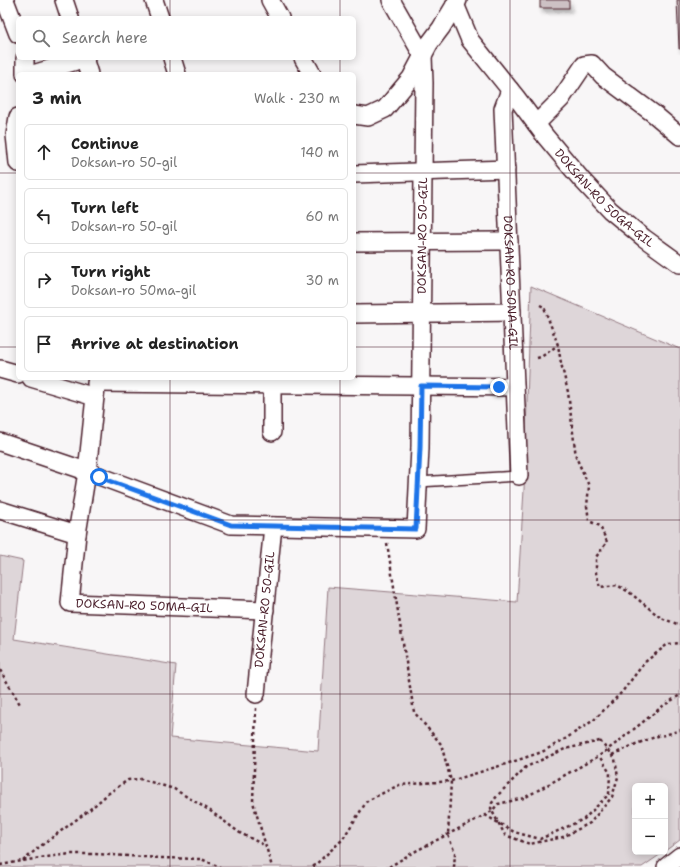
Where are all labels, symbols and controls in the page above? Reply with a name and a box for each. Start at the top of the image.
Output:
search box [16,16,356,60]
icon: search [30,27,52,49]
text: Search here [62,28,148,48]
text: 3 min [32,87,82,109]
text: Walk · 230 m [254,90,340,107]
text: Continue [71,134,139,154]
icon: ahead [33,141,55,163]
text: 140 m [300,144,339,161]
street label: DOKSAN-RO 50GA-GIL [551,145,658,251]
text: Doksan-ro 50-gil [71,154,177,171]
street label: DOKSAN-RO 50-GIL [414,177,431,294]
text: Turn left [71,198,139,218]
icon: left [33,205,55,227]
text: 60 m [306,208,339,225]
street label: DOKSAN-RO 50NA-GIL [500,215,522,351]
text: Doksan-ro 50-gil [71,218,177,235]
text: Turn right [71,262,151,282]
icon: right [33,269,55,291]
text: 30 m [305,272,339,289]
text: Doksan-ro 50ma-gil [71,282,196,299]
icon: arrive [33,333,55,355]
text: Arrive at destination [71,334,239,354]
route end [490,378,508,396]
route start [90,468,108,486]
street label: DOKSAN-RO 50-GIL [251,550,278,668]
street label: DOKSAN-RO 50MA-GIL [75,595,213,616]
map controls [632,783,668,855]
button: + [632,783,668,819]
button: − [632,819,668,855]

